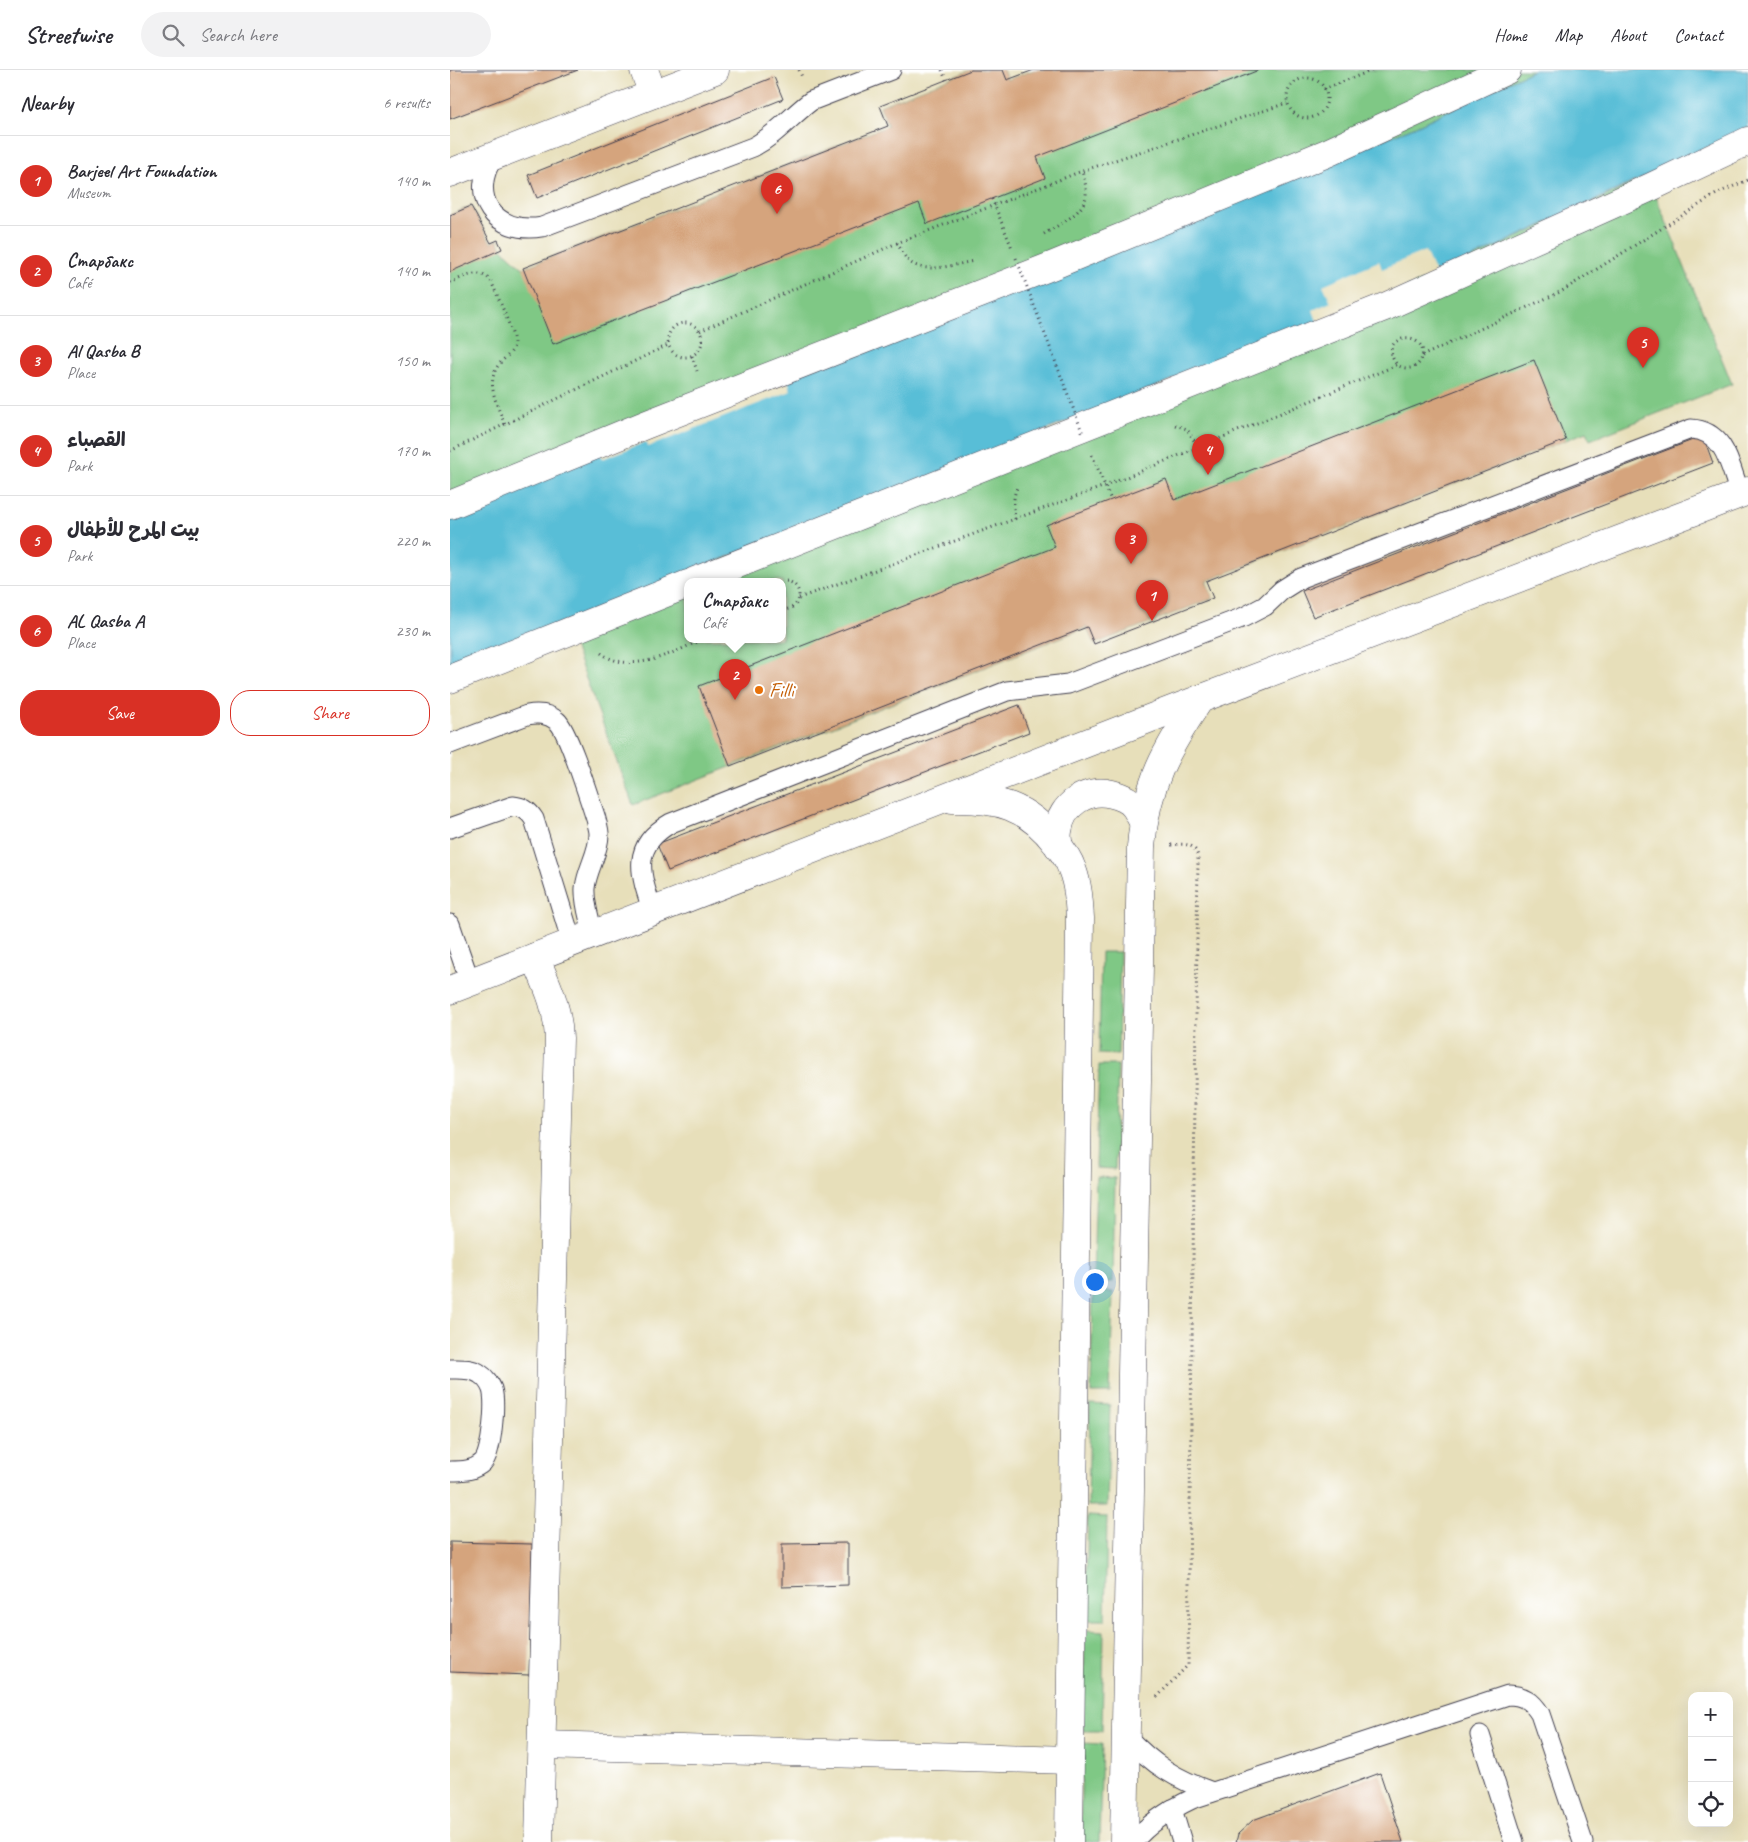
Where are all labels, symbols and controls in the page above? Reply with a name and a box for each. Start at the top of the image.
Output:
search box [141,12,491,57]
text: Streetwise [25,20,111,50]
icon: search [159,21,187,49]
text: Search here [199,23,277,47]
text: Home [1494,24,1527,46]
text: Map [1555,24,1582,46]
text: About [1610,24,1646,46]
text: Contact [1674,24,1723,46]
text: Nearby [20,90,73,116]
text: 6 results [383,93,430,113]
text: Barjeel Art Foundation [67,159,217,183]
text: 1 [32,171,40,191]
text: 140 m [396,171,430,191]
pin: 6 [761,173,793,214]
text: Museum [67,183,111,203]
text: Старбакс [67,249,133,273]
text: 2 [32,261,40,281]
text: 140 m [396,261,430,281]
text: Café [67,273,91,293]
pin: 5 [1627,327,1659,368]
text: Al Qasba B [67,339,140,363]
text: 3 [32,351,40,371]
text: 150 m [396,351,430,371]
text: Place [67,363,95,383]
text: القصباء [67,428,126,452]
pin: 4 [1192,434,1224,475]
text: 4 [32,441,40,461]
text: 170 m [396,441,430,461]
text: Park [67,456,92,476]
text: بيت المرح للأطفال [67,518,199,542]
pin: 3 [1115,523,1147,564]
text: 5 [33,531,39,551]
text: 220 m [396,531,430,551]
text: Park [67,546,92,566]
popup [684,578,786,643]
pin: 1 [1136,580,1168,621]
text: Старбакс [702,589,768,613]
text: AL Qasba A [67,609,144,633]
text: Café [702,613,726,633]
text: 6 [32,621,40,641]
text: 230 m [396,621,430,641]
text: Place [67,633,95,653]
pin: 2 [719,659,751,700]
place label: Filli [769,677,797,703]
marker: Filli [753,684,765,696]
button: Save [20,690,220,736]
button: Share [230,690,430,736]
your location [1082,1269,1108,1295]
map controls [1688,1692,1733,1827]
button: + [1688,1692,1733,1737]
button: − [1688,1737,1733,1782]
button: locate [1688,1782,1733,1827]

